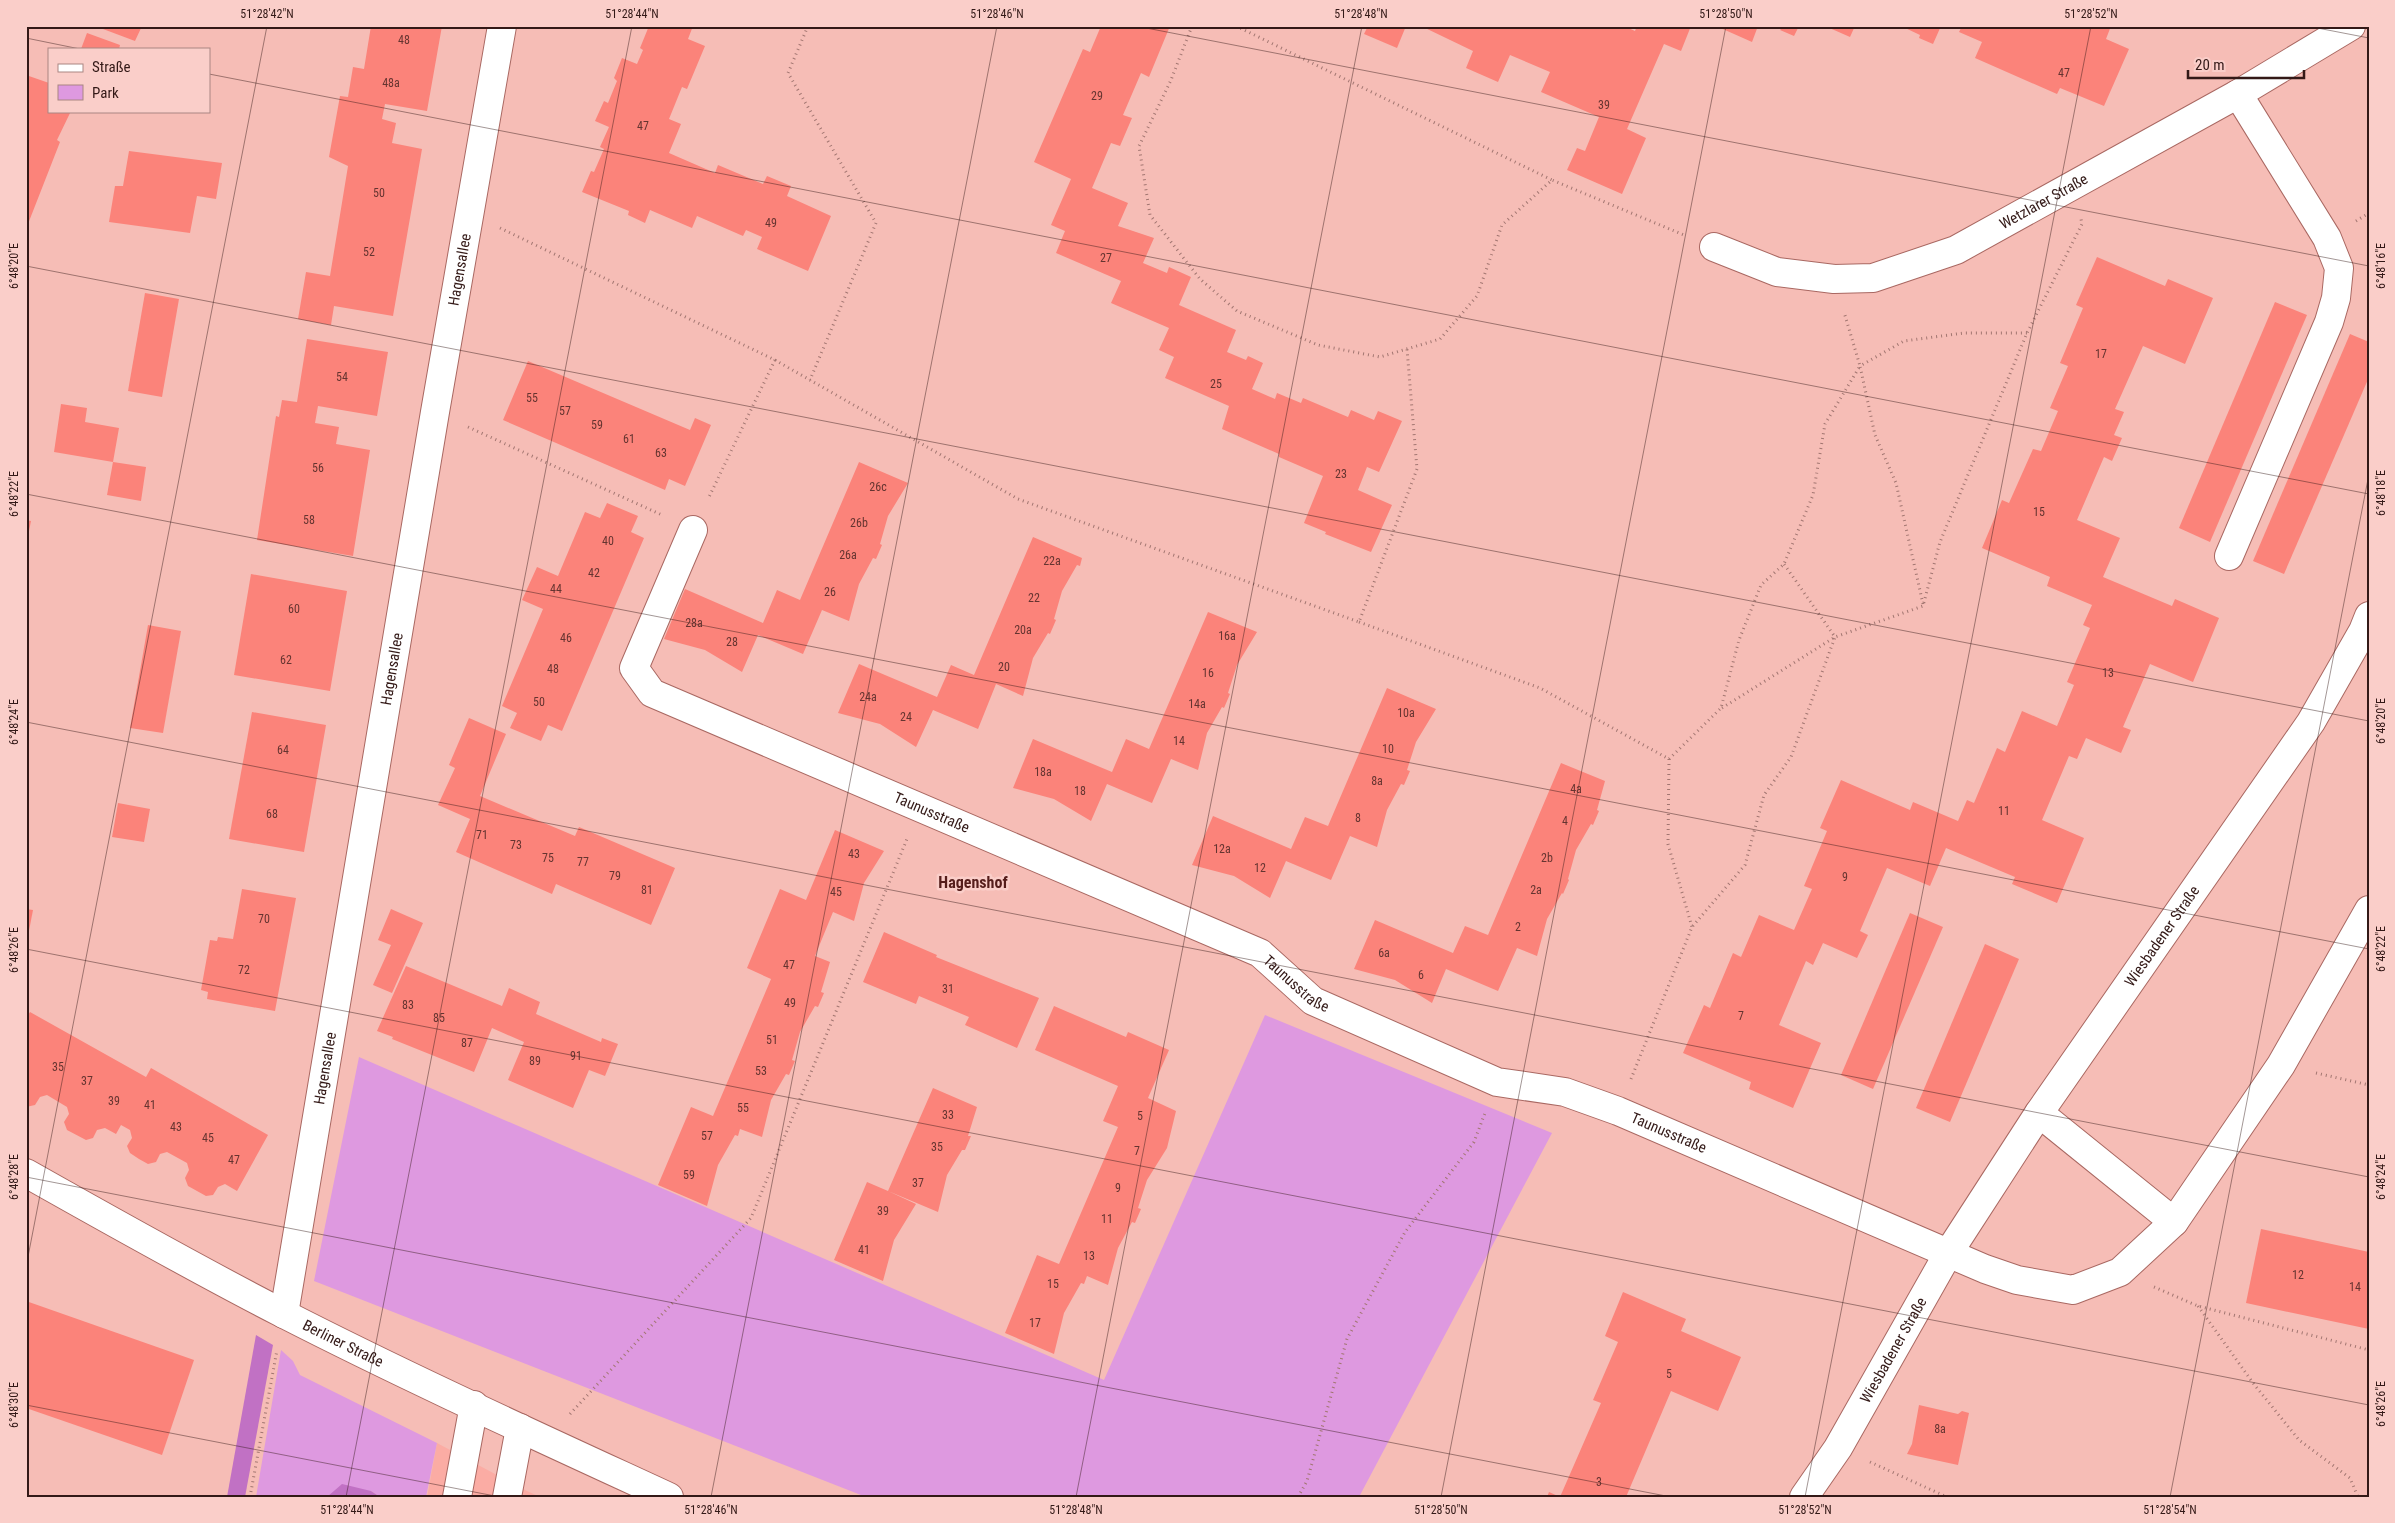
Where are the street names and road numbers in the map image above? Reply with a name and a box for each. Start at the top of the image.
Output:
street label: Wetzlarer Straße [1996,170,2091,233]
street label: Hagensallee [445,232,475,307]
street label: Hagensallee [377,631,407,707]
street label: Taunusstraße [891,788,972,837]
street label: Wiesbadener Straße [2121,882,2203,990]
street label: Taunusstraße [1260,951,1332,1016]
street label: Hagensallee [310,1031,340,1106]
street label: Taunusstraße [1628,1109,1709,1157]
street label: Wiesbadener Straße [1856,1294,1930,1406]
street label: Berliner Straße [300,1316,386,1371]

